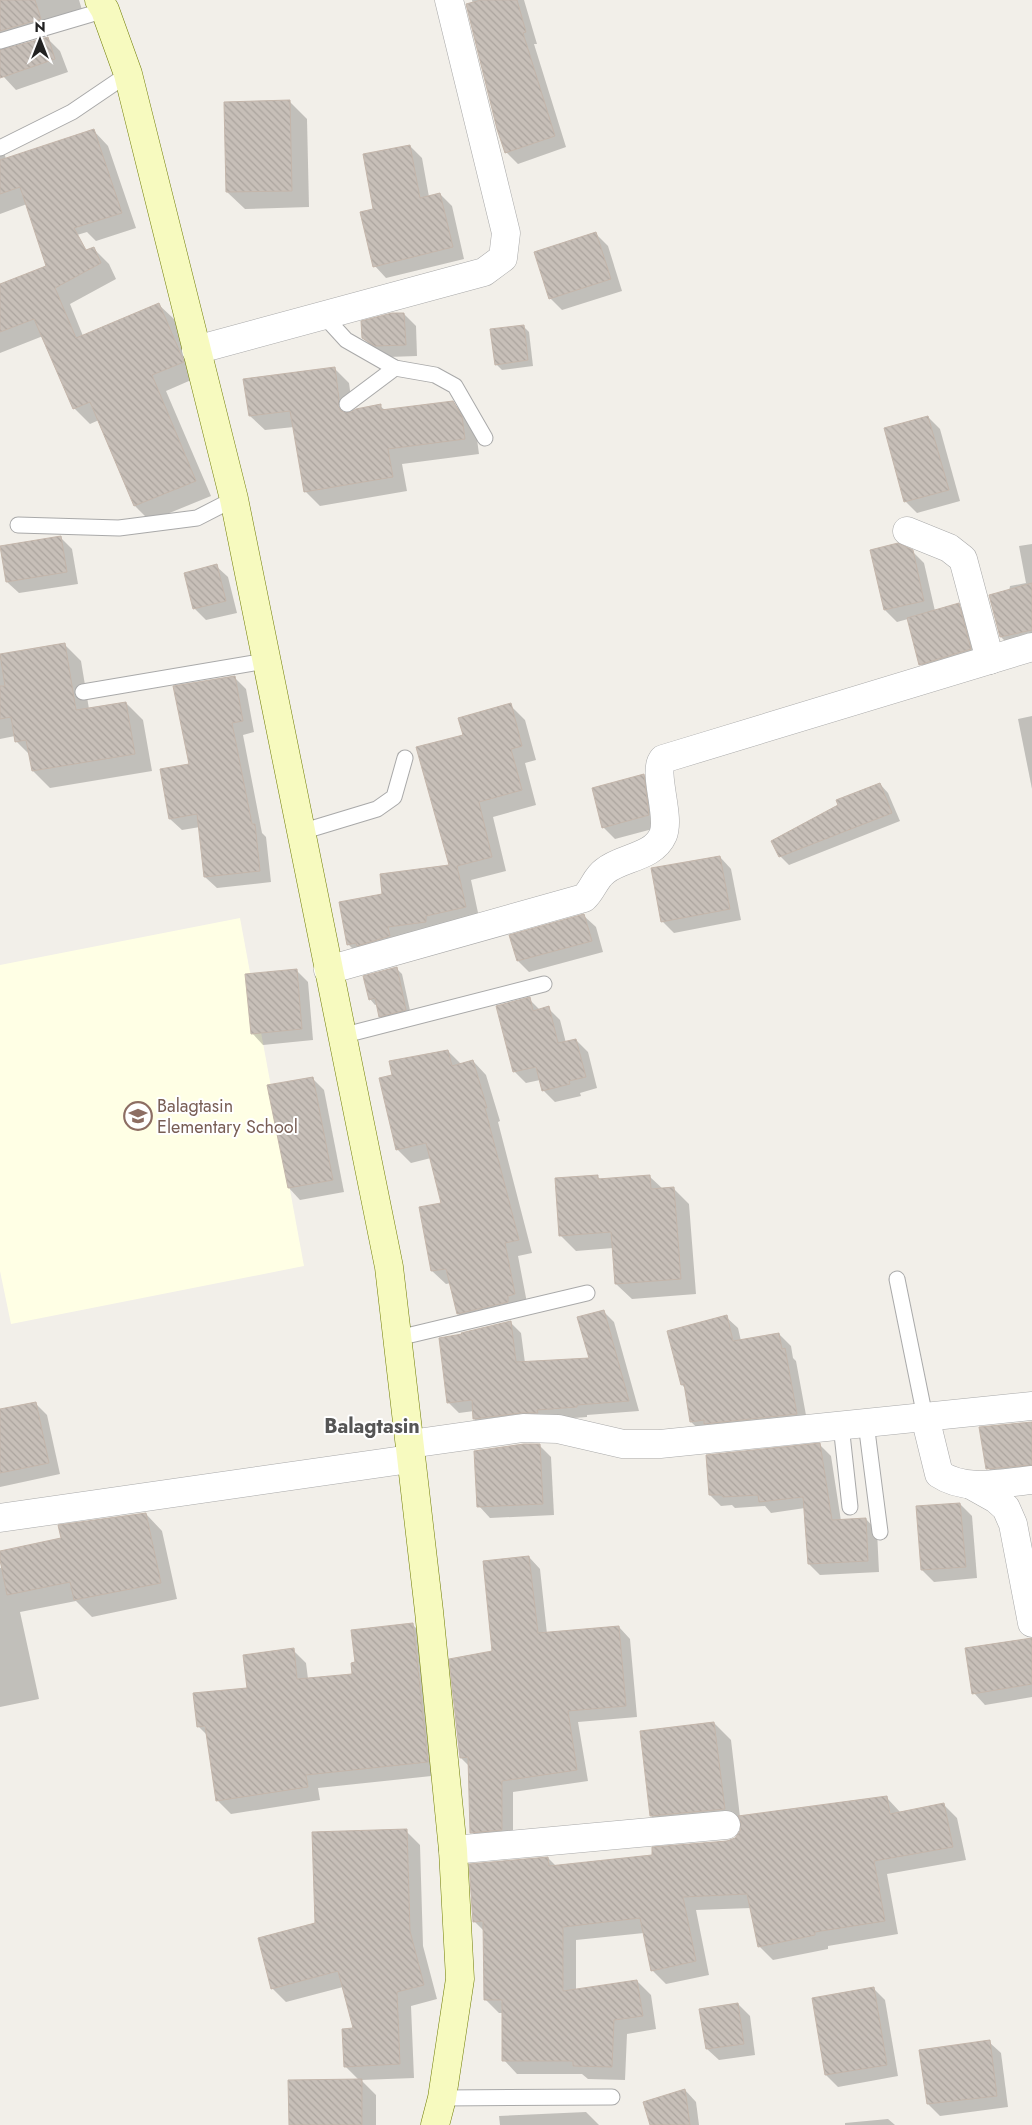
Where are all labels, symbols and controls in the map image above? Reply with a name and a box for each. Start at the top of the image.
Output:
north arrow [15,15,65,65]
text: N [34,17,46,37]
place label: Balagtasin Elementary School [157,1093,298,1140]
school or university icon: Balagtasin Elementary School [123,1101,153,1131]
district label: Balagtasin [324,1412,420,1441]

